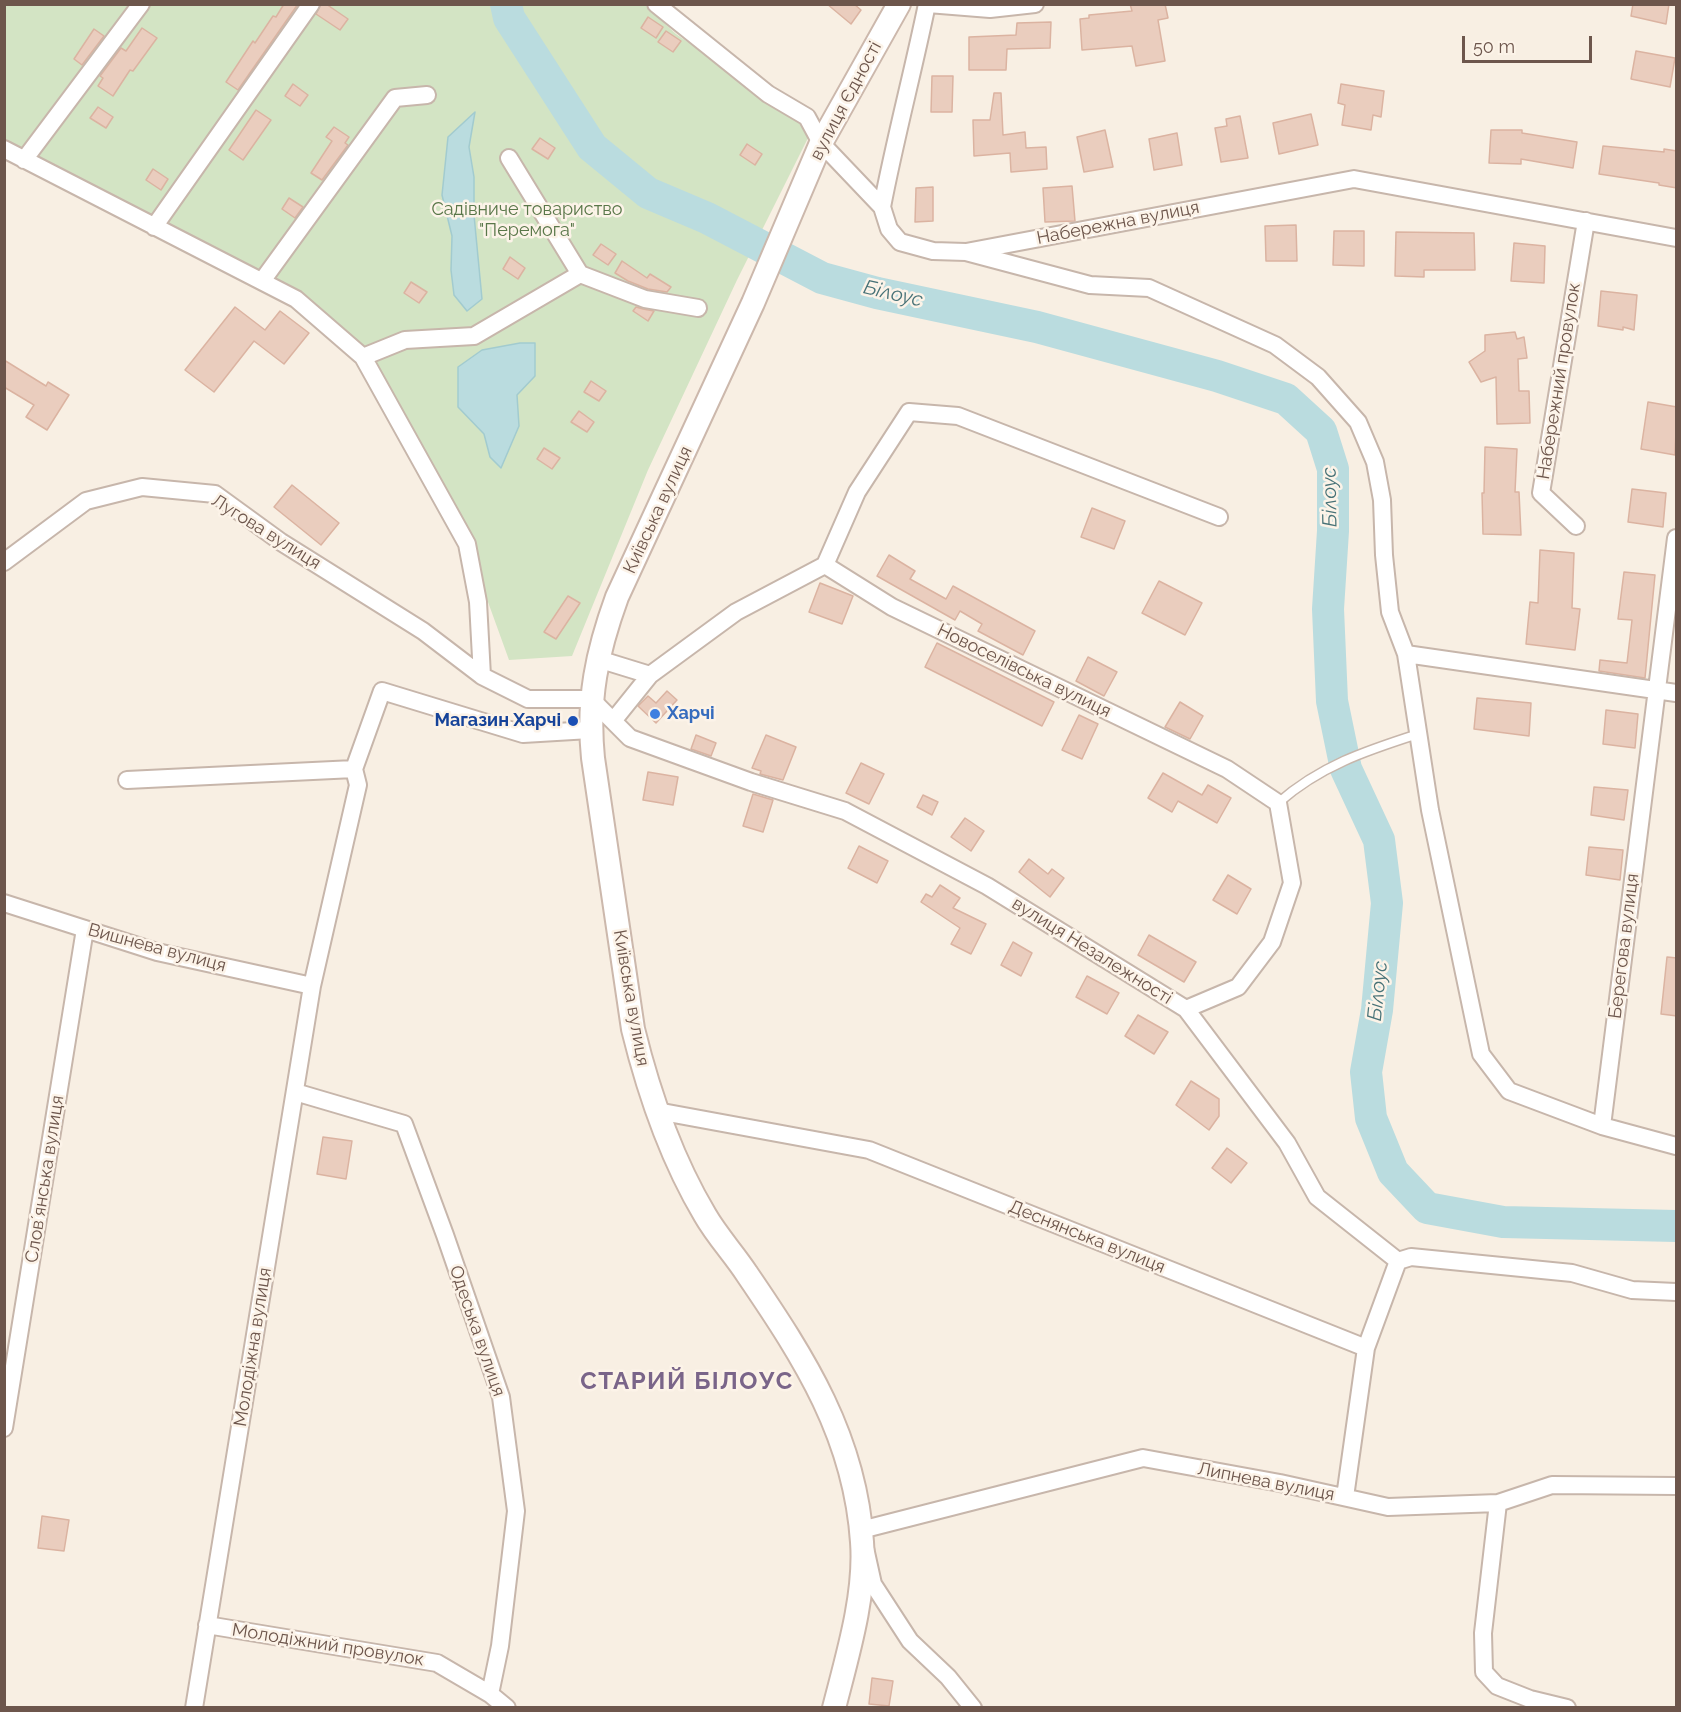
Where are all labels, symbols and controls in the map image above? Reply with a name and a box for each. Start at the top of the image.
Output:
scale bar [1465,24,1596,62]
text: 50 m [1473,36,1515,57]
street label: вулиця Єдності [806,38,886,164]
street label: Набережна вулиця [1035,197,1201,249]
park label: Садівниче товариство "Перемога" [431,199,623,242]
water label: Білоус [861,276,925,312]
street label: Набережний провулок [1533,281,1585,481]
street label: Київська вулиця [619,443,697,577]
water label: Білоус [1317,467,1343,527]
street label: Лугова вулиця [207,490,325,574]
street label: Новоселівська вулиця [934,619,1114,723]
place label: Харчі [667,703,715,725]
marker: Харчі [648,707,662,721]
place label: Магазин Харчі [434,710,561,732]
marker: Магазин Харчі [566,714,580,728]
street label: Берегова вулиця [1604,872,1644,1020]
street label: вулиця Незалежності [1008,893,1176,1009]
street label: Вишнева вулиця [86,919,228,977]
street label: Київська вулиця [608,928,654,1068]
water label: Білоус [1363,960,1393,1022]
street label: Словʼянська вулиця [21,1094,69,1264]
street label: Деснянська вулиця [1006,1196,1168,1278]
street label: Одеська вулиця [444,1263,510,1399]
street label: Молодіжна вулиця [230,1266,276,1428]
district label: СТАРИЙ БІЛОУС [580,1368,794,1396]
street label: Липнева вулиця [1196,1458,1336,1506]
street label: Молодіжний провулок [230,1619,426,1671]

